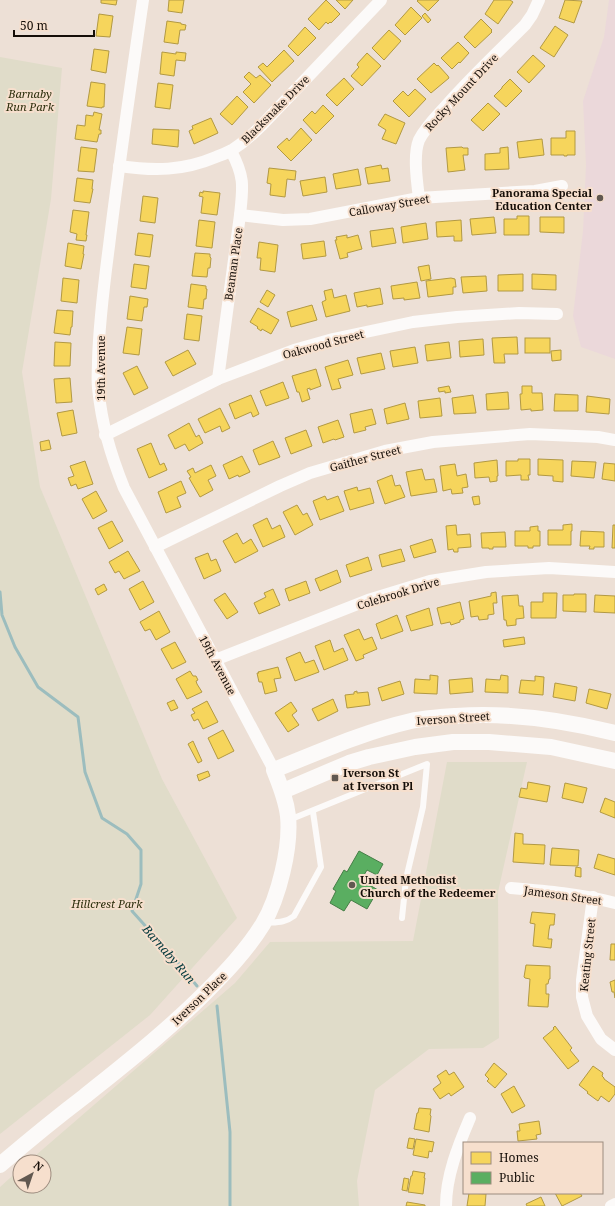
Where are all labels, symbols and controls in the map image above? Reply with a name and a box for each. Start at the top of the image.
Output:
scale bar [14,12,94,38]
text: 50 m [20,17,48,34]
street label: Rocky Mount Drive [421,50,501,134]
street label: Blacksnake Drive [238,72,312,146]
park label: Barnaby Run Park [5,86,55,114]
place label: Panorama Special Education Center [492,185,592,213]
street label: Calloway Street [348,191,430,219]
marker: Panorama Special Education Center [595,193,605,203]
street label: Beaman Place [220,227,246,301]
street label: Oakwood Street [281,326,365,362]
street label: 19th Avenue [93,335,108,401]
street label: Gaither Street [328,441,402,475]
street label: Colebrook Drive [355,573,441,613]
street label: 19th Avenue [196,633,240,697]
street label: Iverson Street [416,708,490,728]
place label: Iverson St at Iverson Pl [343,765,413,793]
marker: Iverson St at Iverson Pl [330,773,340,783]
place label: United Methodist Church of the Redeemer [360,872,496,900]
marker: United Methodist Church of the Redeemer [347,880,357,890]
street label: Jameson Street [522,882,603,908]
park label: Hillcrest Park [70,896,143,911]
street label: Keating Street [576,918,598,992]
water label: Barnaby Run [138,920,199,987]
street label: Iverson Place [169,968,230,1028]
legend [463,1142,603,1194]
text: Homes [499,1149,539,1166]
north arrow [12,1154,52,1194]
text: N [31,1157,47,1175]
text: Public [499,1169,535,1186]

